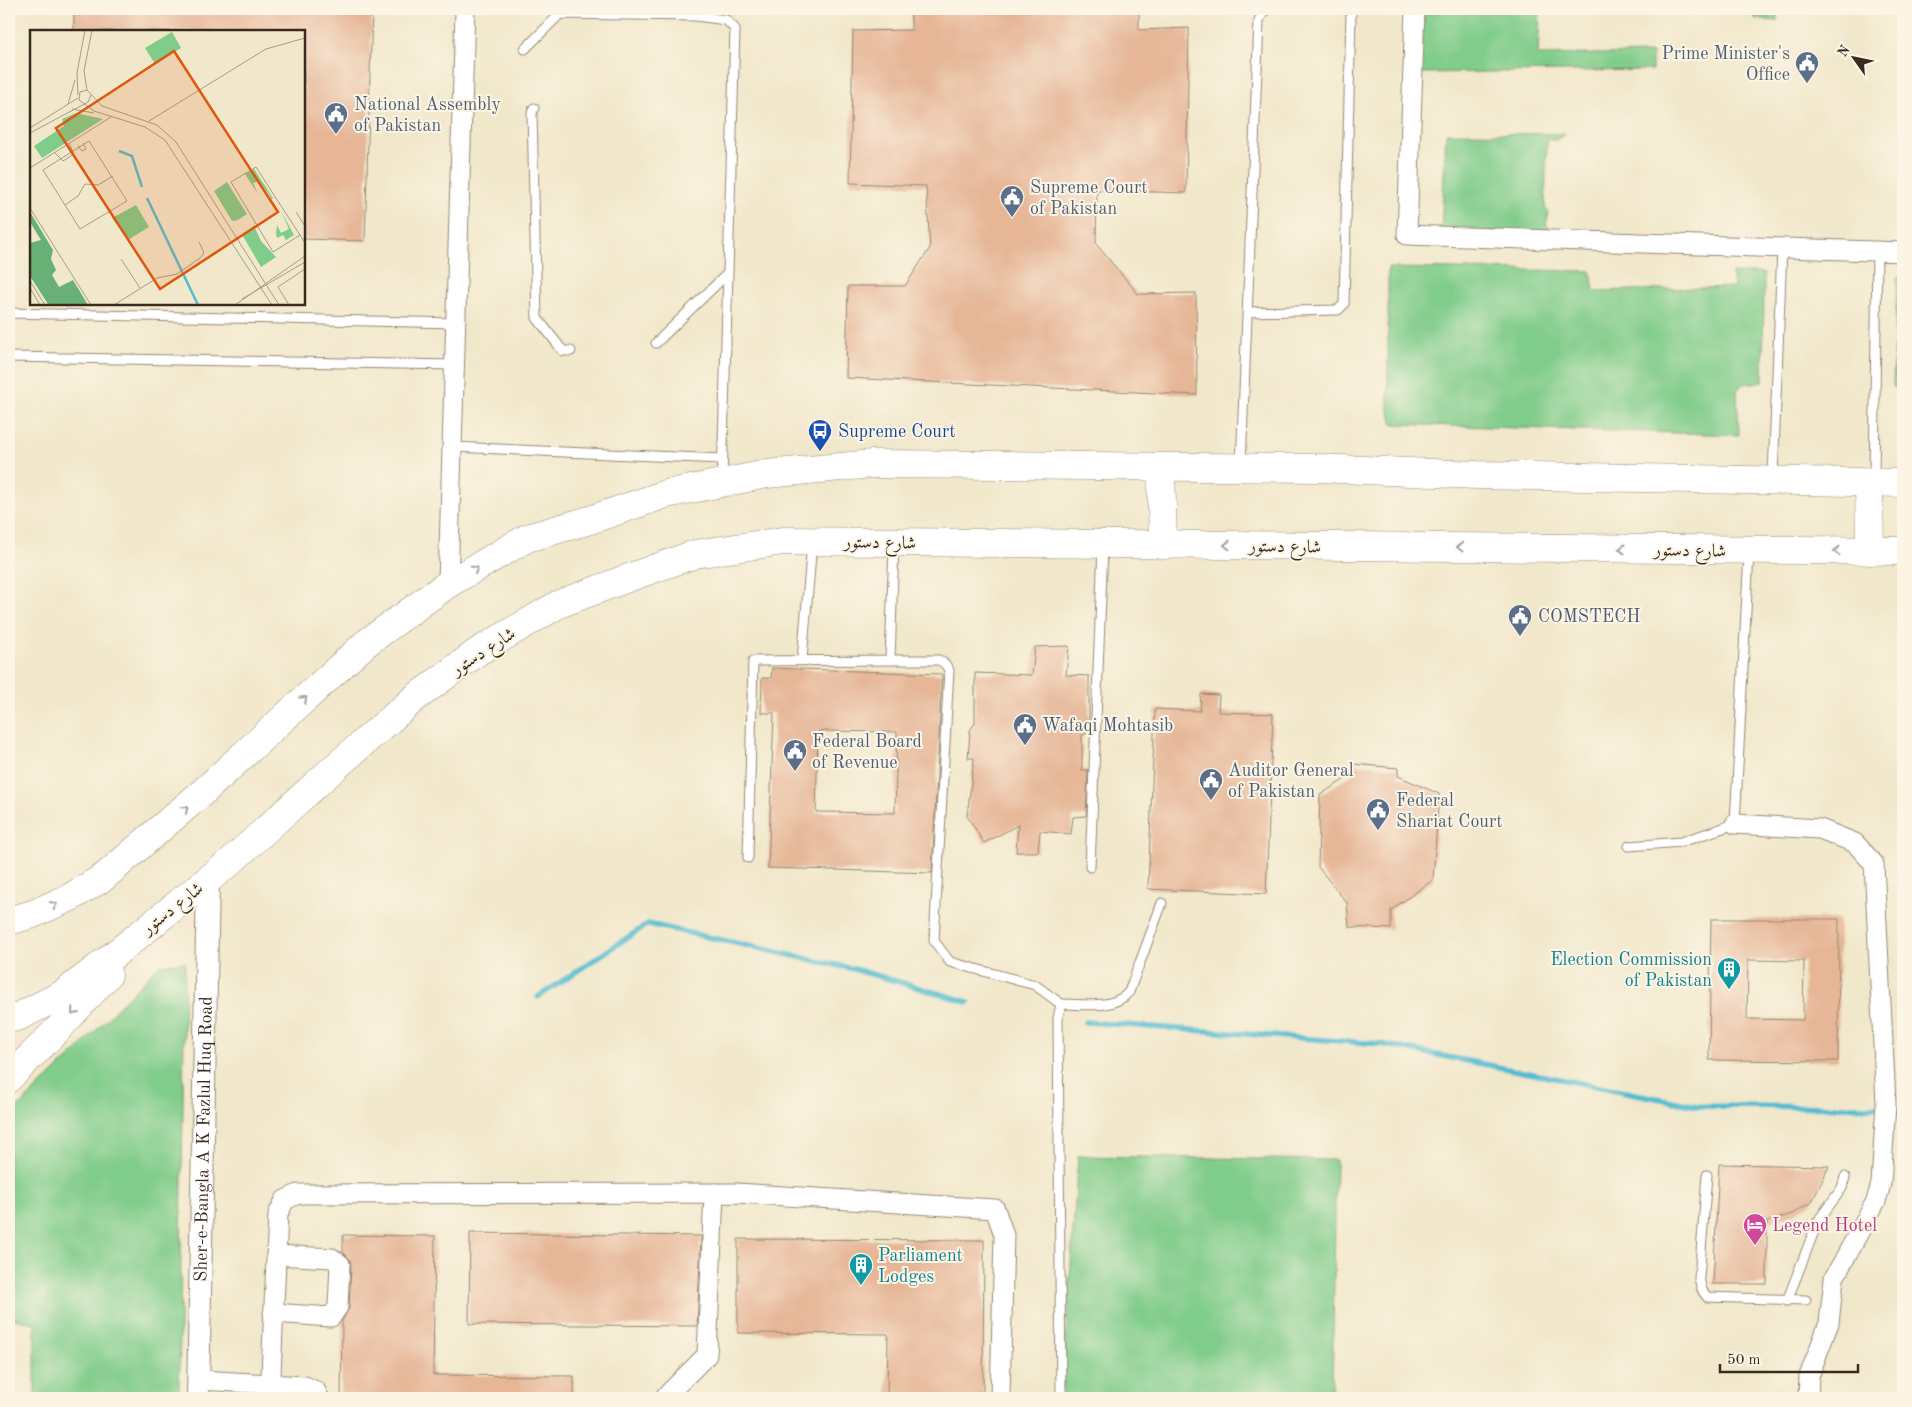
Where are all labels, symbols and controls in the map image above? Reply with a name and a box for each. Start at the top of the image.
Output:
inset map [30,30,305,305]
north arrow [1830,32,1880,82]
text: N [1835,43,1853,60]
place label: Prime Minister's Office [1661,45,1790,84]
public building icon: Prime Minister's Office [1794,50,1820,84]
place label: National Assembly of Pakistan [354,96,501,135]
public building icon: National Assembly of Pakistan [323,101,349,135]
place label: Supreme Court of Pakistan [1030,179,1148,218]
public building icon: Supreme Court of Pakistan [999,184,1025,218]
bus stop icon: Supreme Court [807,418,833,452]
place label: Supreme Court [838,423,956,441]
street label: شارع دستور [842,533,916,558]
street label: شارع دستور [1247,537,1321,562]
one-way arrow [1223,540,1230,550]
street label: شارع دستور [1652,541,1726,566]
one-way arrow [1455,542,1463,552]
one-way arrow [1618,544,1626,554]
one-way arrow [1833,546,1840,556]
one-way arrow [469,565,478,575]
public building icon: COMSTECH [1507,603,1533,637]
place label: COMSTECH [1538,608,1640,626]
street label: شارع دستور [447,625,522,684]
one-way arrow [299,696,308,705]
public building icon: Wafaqi Mohtasib [1012,712,1038,746]
place label: Wafaqi Mohtasib [1042,717,1173,735]
place label: Federal Board of Revenue [812,733,922,772]
public building icon: Federal Board of Revenue [782,738,808,772]
place label: Auditor General of Pakistan [1228,762,1354,801]
public building icon: Auditor General of Pakistan [1198,767,1224,801]
place label: Federal Shariat Court [1396,792,1503,831]
public building icon: Federal Shariat Court [1365,797,1391,831]
one-way arrow [179,806,188,815]
street label: شارع دستور [137,879,210,943]
one-way arrow [49,900,58,911]
place label: Election Commission of Pakistan [1550,951,1712,990]
building icon: Election Commission of Pakistan [1716,956,1742,990]
street label: Sher-e-Bangla A K Fazlul Huq Road [192,996,216,1282]
one-way arrow [71,1007,80,1016]
hotel icon: Legend Hotel [1742,1212,1768,1246]
place label: Legend Hotel [1772,1217,1877,1235]
place label: Parliament Lodges [878,1247,963,1286]
building icon: Parliament Lodges [848,1252,874,1286]
scale bar [1720,1342,1857,1374]
text: 50 m [1727,1353,1761,1368]

